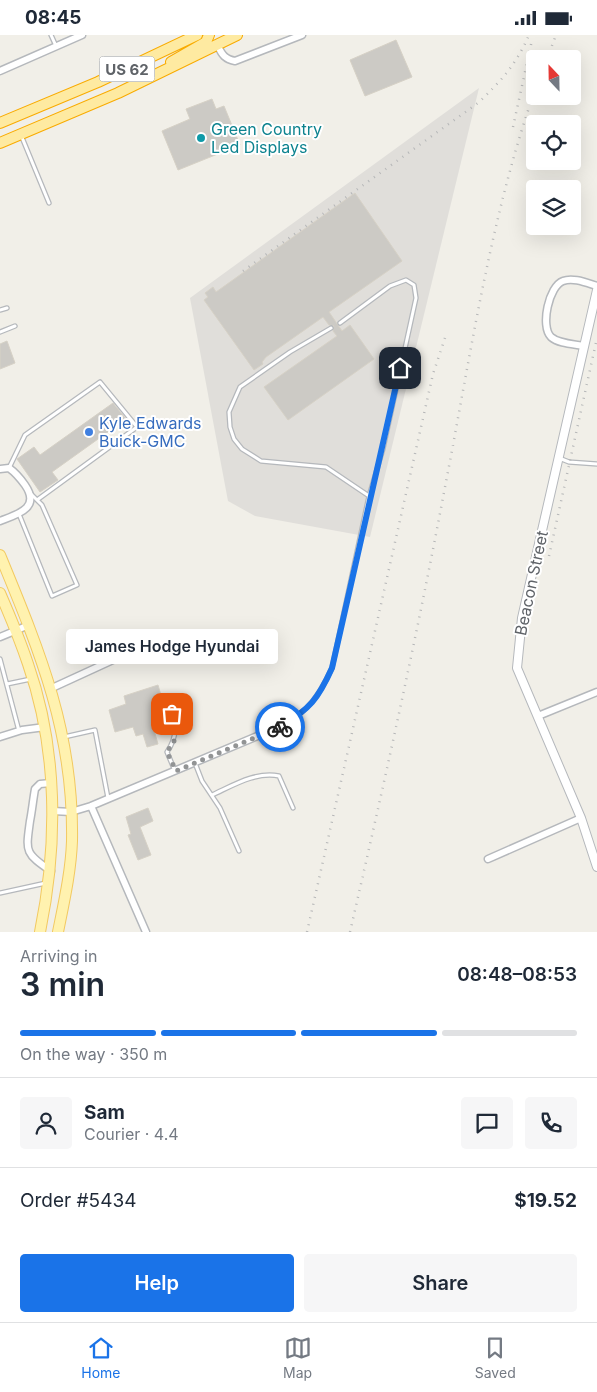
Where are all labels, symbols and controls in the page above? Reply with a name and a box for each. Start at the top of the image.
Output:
text: 08:45 [25,6,82,29]
north arrow [526,50,581,105]
map controls [526,50,581,235]
road number: US 62 [100,57,154,81]
button: locate [526,115,581,170]
place label: Green Country Led Displays [211,119,322,157]
marker: Green Country Led Displays [195,132,207,144]
button: layers [526,180,581,235]
pin [379,347,421,389]
icon: home [386,354,414,382]
place label: Kyle Edwards Buick-GMC [99,413,201,451]
marker: Kyle Edwards Buick-GMC [83,426,95,438]
street label: Beacon Street [510,529,552,637]
callout: James Hodge Hyundai [66,629,278,664]
text: James Hodge Hyundai [85,636,259,656]
pin [151,693,193,735]
icon: bag [158,700,186,728]
courier [255,702,305,752]
icon: bike [266,713,294,741]
text: Arriving in [20,946,97,966]
text: 08:48–08:53 [457,963,577,986]
text: 3 min [20,965,105,1004]
text: On the way · 350 m [20,1044,167,1064]
button: person [20,1097,72,1149]
button: chat [461,1097,513,1149]
button: phone [525,1097,577,1149]
text: Sam [84,1101,125,1124]
text: Courier · 4.4 [84,1124,179,1144]
text: Order #5434 [20,1189,136,1212]
text: $19.52 [514,1189,577,1212]
button: Help [20,1254,294,1312]
button: Share [304,1254,577,1312]
tab: Home [81,1334,121,1381]
tab: Map [283,1334,312,1381]
tab: Saved [475,1334,516,1381]

